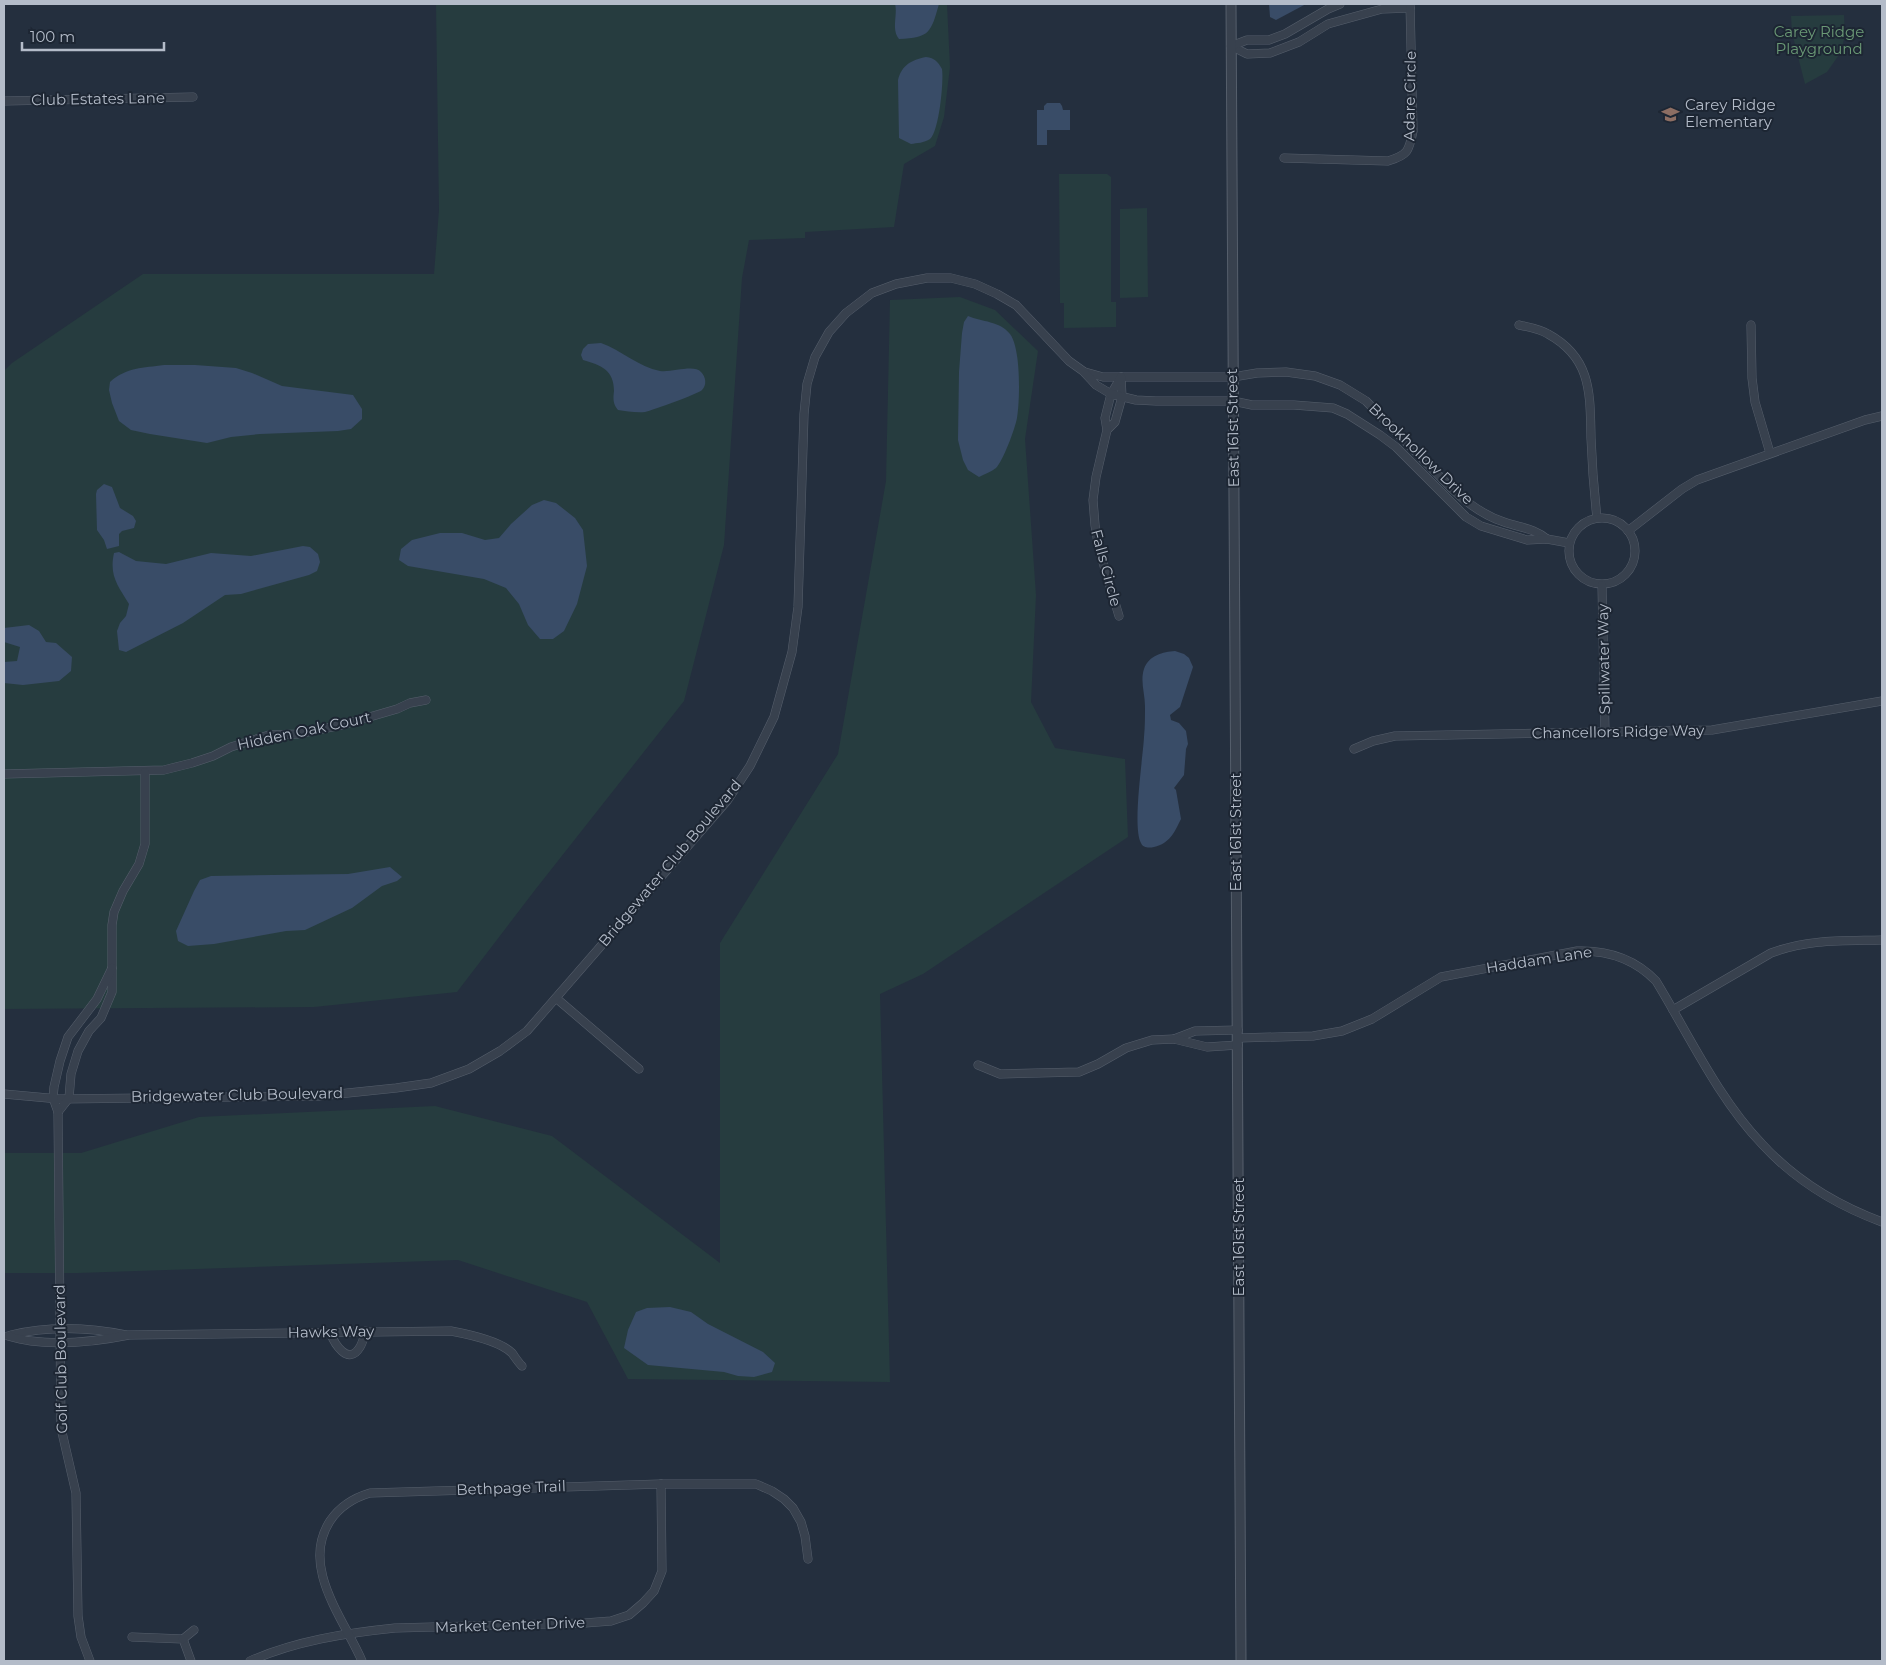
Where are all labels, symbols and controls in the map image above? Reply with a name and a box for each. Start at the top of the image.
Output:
scale bar [22,20,165,52]
park label: Carey Ridge Playground [1774,22,1864,58]
text: 100 m [30,27,75,46]
street label: Adare Circle [1399,51,1420,141]
street label: Club Estates Lane [31,88,165,109]
place label: Carey Ridge Elementary [1685,95,1776,131]
school or university icon: Carey Ridge Elementary [1661,104,1681,124]
street label: East 161st Street [1222,368,1243,488]
street label: Brookhollow Drive [1365,399,1478,508]
street label: Falls Circle [1087,527,1126,609]
street label: Spillwater Way [1593,603,1614,714]
street label: Hidden Oak Court [235,707,372,754]
street label: Chancellors Ridge Way [1531,720,1705,743]
street label: East 161st Street [1226,773,1245,891]
street label: Bridgewater Club Boulevard [594,775,745,950]
street label: Haddam Lane [1485,942,1593,977]
street label: Bridgewater Club Boulevard [131,1083,343,1106]
street label: East 161st Street [1229,1178,1248,1296]
street label: Golf Club Boulevard [50,1284,71,1434]
street label: Hawks Way [288,1321,375,1342]
street label: Bethpage Trail [456,1476,566,1499]
street label: Market Center Drive [434,1612,585,1637]

